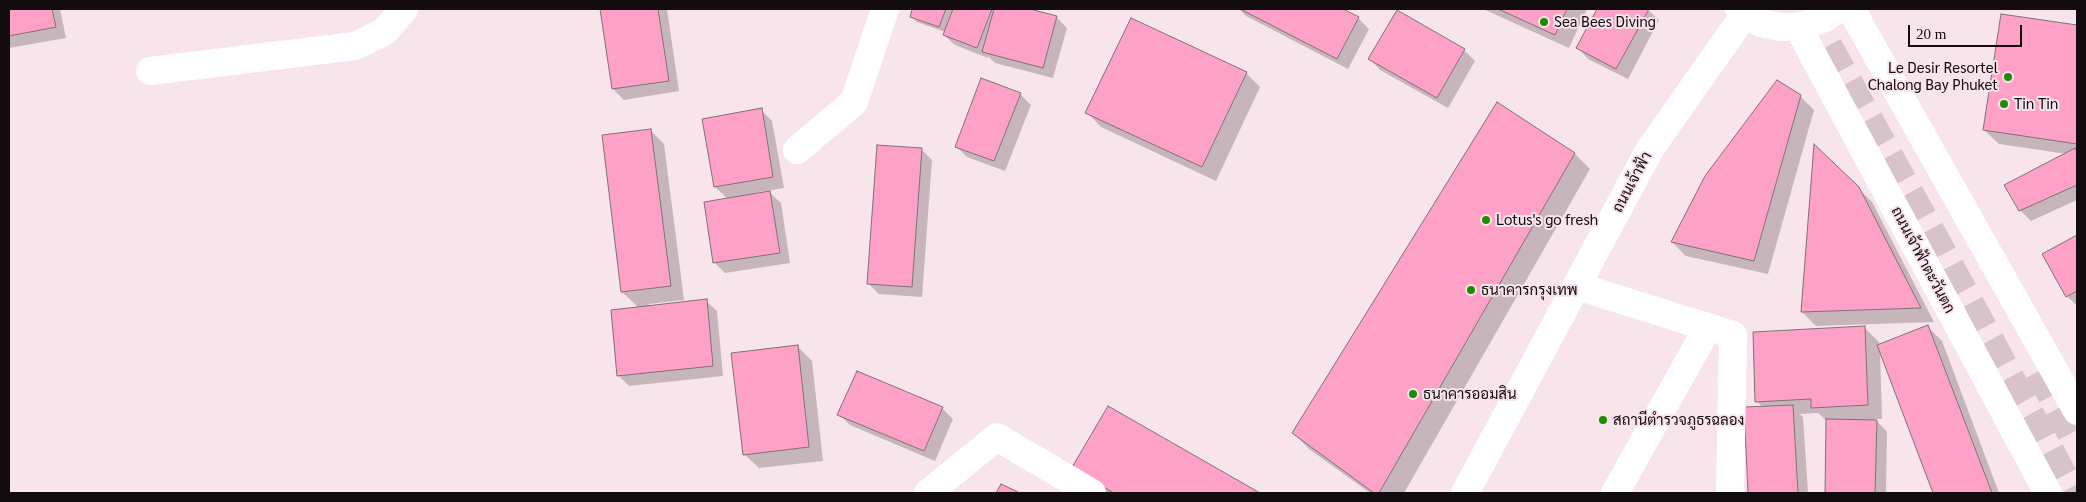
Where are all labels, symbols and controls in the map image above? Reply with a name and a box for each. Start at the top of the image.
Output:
place label: Sea Bees Diving [1554,13,1656,31]
scale bar [1911,15,2025,47]
marker: Sea Bees Diving [1538,16,1550,28]
text: 20 m [1916,26,1946,42]
place label: Le Desir Resortel Chalong Bay Phuket [1868,59,1998,94]
marker: Le Desir Resortel Chalong Bay Phuket [2002,71,2014,83]
place label: Tin Tin [2014,95,2058,113]
marker: Tin Tin [1998,98,2010,110]
street label: ถนนเจ้าฟ้า [1609,149,1655,215]
street label: ถนนเจ้าฟ้าตะวันตก [1887,204,1959,316]
place label: Lotus's go fresh [1496,211,1598,229]
marker: Lotus's go fresh [1480,214,1492,226]
place label: ธนาคารกรุงเทพ [1481,281,1578,299]
marker: ธนาคารกรุงเทพ [1465,284,1477,296]
place label: ธนาคารออมสิน [1423,385,1517,403]
marker: ธนาคารออมสิน [1407,388,1419,400]
place label: สถานีตำรวจภูธรฉลอง [1613,411,1744,429]
marker: สถานีตำรวจภูธรฉลอง [1597,414,1609,426]

